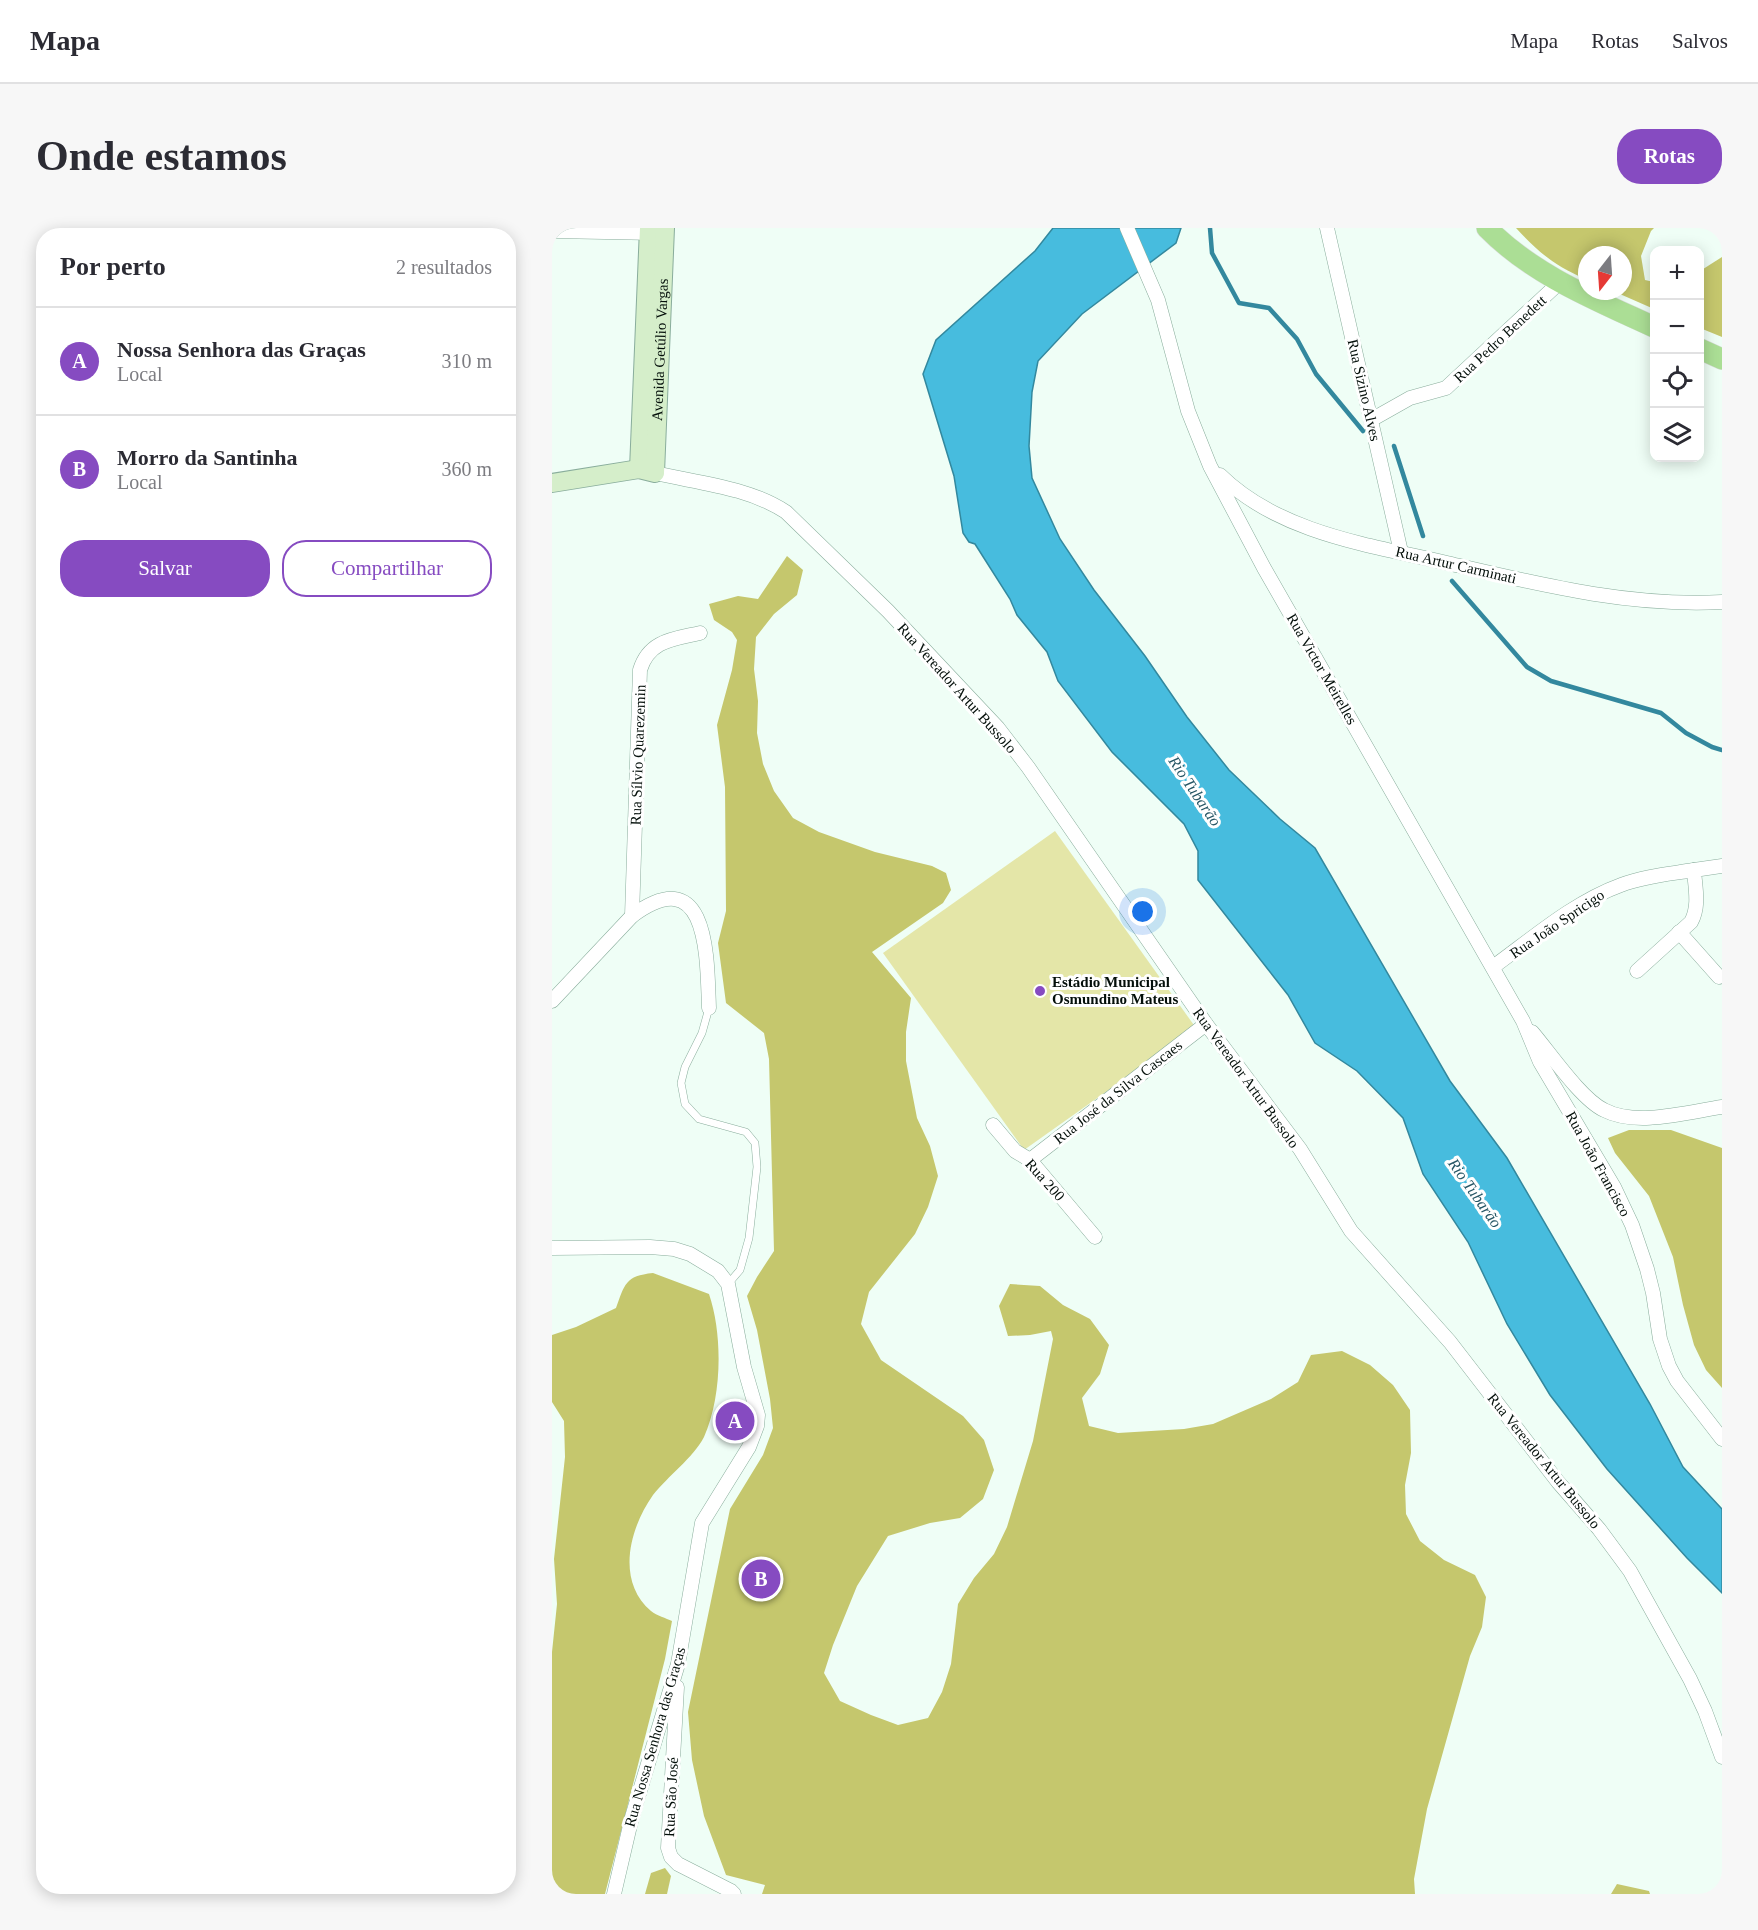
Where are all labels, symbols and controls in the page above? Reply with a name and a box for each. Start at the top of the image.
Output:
text: Mapa [30,25,100,56]
text: Mapa [1510,29,1558,53]
text: Rotas [1591,29,1639,53]
text: Salvos [1672,29,1728,53]
button: Rotas [1617,129,1722,184]
text: Onde estamos [36,133,287,179]
north arrow [1578,246,1632,300]
map controls [1650,246,1704,462]
button: + [1650,246,1704,300]
text: Por perto [60,252,166,281]
text: 2 resultados [396,256,492,278]
street label: Avenida Getúlio Vargas [649,278,671,421]
street label: Rua Pedro Benedett [1451,292,1550,386]
button: − [1650,300,1704,354]
text: Nossa Senhora das Graças [117,337,366,362]
street label: Rua Sizino Alves [1344,337,1384,443]
text: A [72,350,87,372]
text: 310 m [441,350,492,372]
button: locate [1650,354,1704,408]
text: Local [117,363,163,385]
button: layers [1650,408,1704,462]
text: Morro da Santinha [117,445,298,470]
text: B [73,458,86,480]
text: 360 m [441,458,492,480]
text: Local [117,471,163,493]
button: Salvar [60,540,270,597]
button: Compartilhar [282,540,492,597]
street label: Rua Artur Carminati [1394,543,1518,587]
street label: Rua Victor Meirelles [1284,611,1360,727]
street label: Rua Vereador Artur Bussolo [894,620,1020,756]
street label: Rua Sílvio Quarezemin [628,684,648,826]
water label: Rio Tubarão [1165,752,1225,829]
street label: Rua João Spricigo [1507,887,1607,961]
your location [1128,897,1157,926]
place label: Estádio Municipal Osmundino Mateus [1052,974,1178,1007]
marker: Estádio Municipal Osmundino Mateus [1033,984,1047,998]
street label: Rua Vereador Artur Bussolo [1190,1005,1302,1151]
street label: Rua José da Silva Cascaes [1051,1037,1185,1147]
street label: Rua João Francisco [1563,1109,1633,1219]
water label: Rio Tubarão [1444,1154,1505,1231]
street label: Rua 200 [1022,1156,1068,1204]
street label: Rua Vereador Artur Bussolo [1485,1390,1603,1532]
pin: A [716,1398,754,1444]
pin: B [742,1556,780,1602]
street label: Rua Nossa Senhora das Graças [622,1645,688,1829]
street label: Rua São José [661,1756,681,1837]

